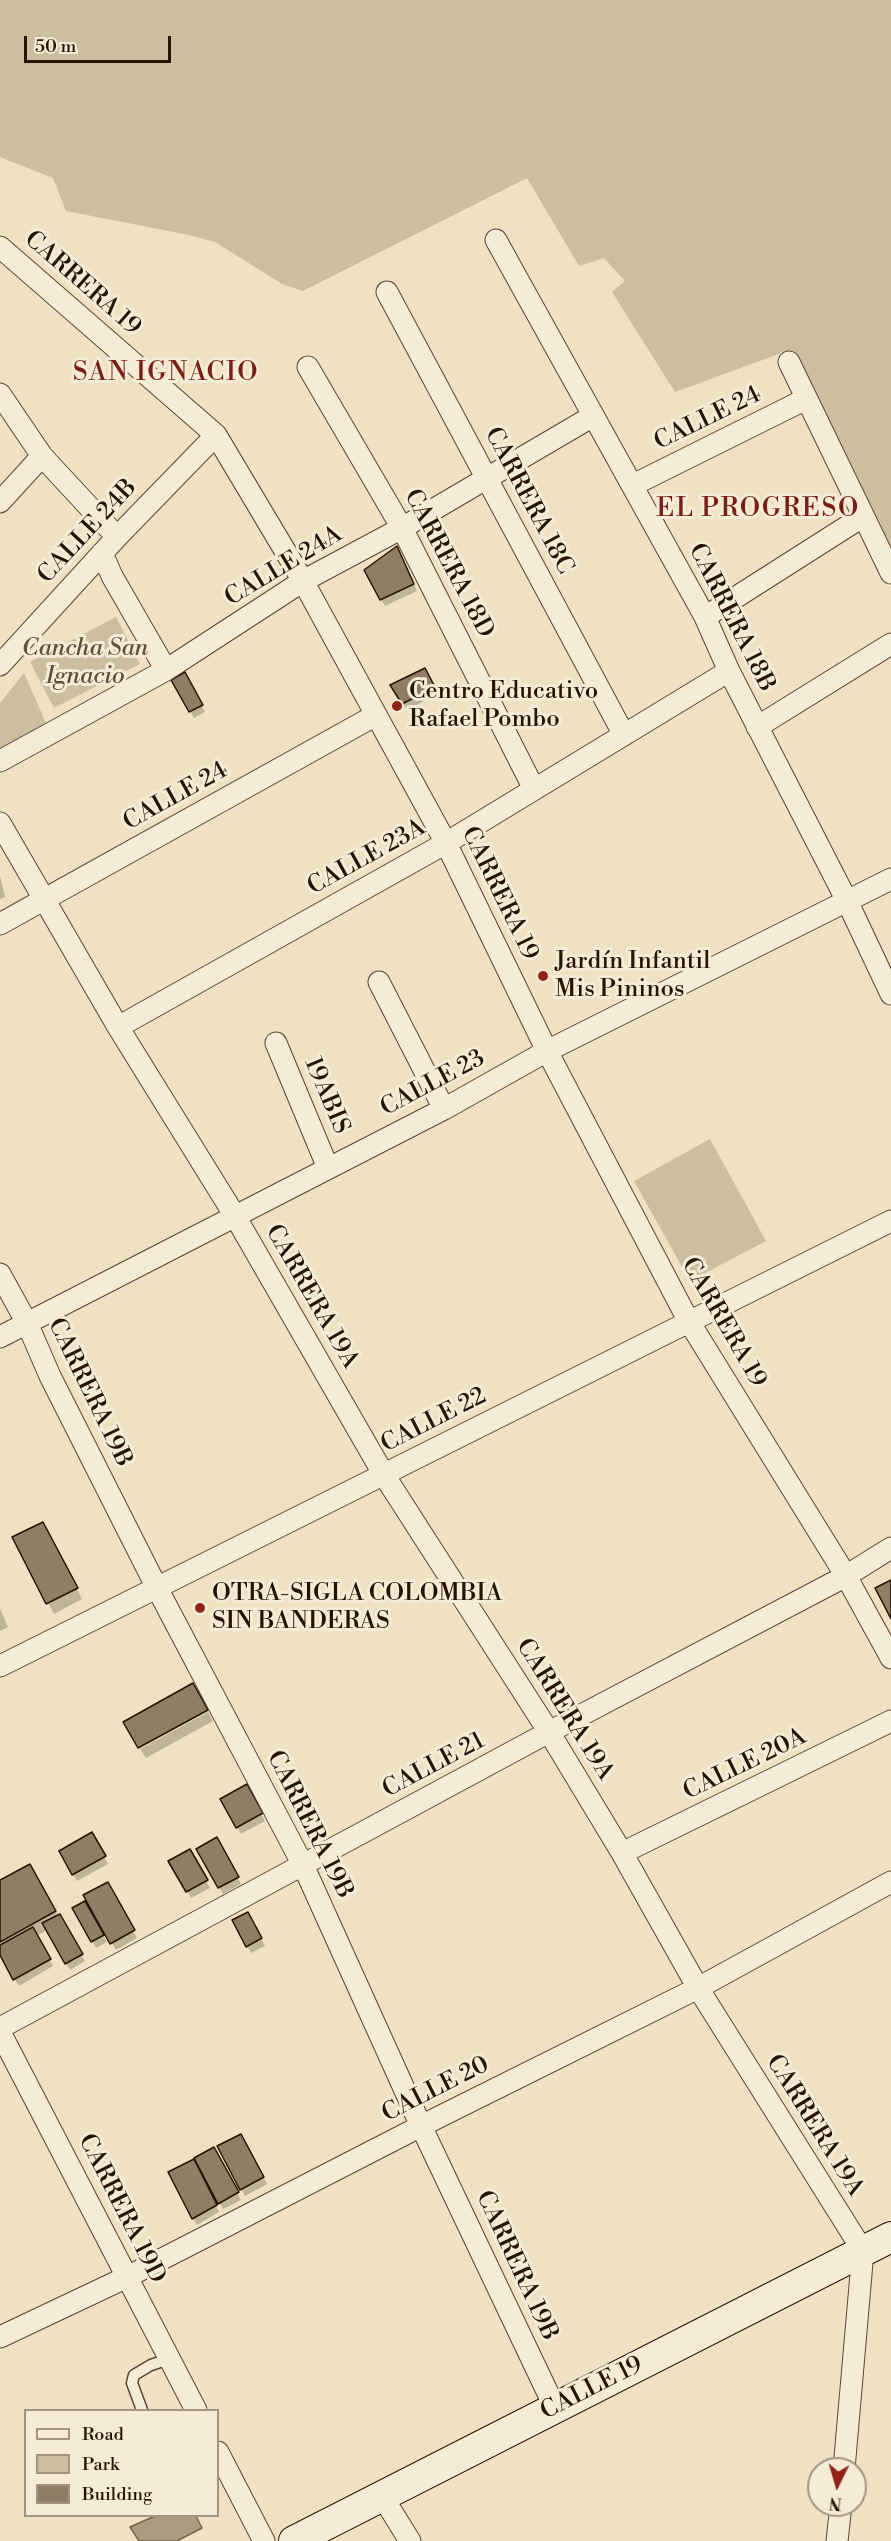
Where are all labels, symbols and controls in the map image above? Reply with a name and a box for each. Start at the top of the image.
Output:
scale bar [27,24,174,62]
text: 50 m [35,35,76,58]
street label: CARRERA 19 [18,226,146,342]
district label: SAN IGNACIO [73,358,259,390]
street label: CALLE 24 [650,381,766,457]
street label: CARRERA 18C [477,423,579,579]
street label: CALLE 24B [32,474,144,590]
street label: CARRERA 18D [397,485,499,643]
district label: EL PROGRESO [656,494,860,526]
street label: CALLE 24A [220,521,348,613]
street label: CARRERA 18B [681,539,781,697]
park label: Cancha San Ignacio [22,635,148,691]
place label: Centro Educativo Rafael Pombo [409,678,598,734]
marker: Centro Educativo Rafael Pombo [390,699,404,713]
street label: CALLE 24 [119,757,233,837]
street label: CALLE 23A [303,814,431,902]
street label: CARRERA 19 [454,823,544,965]
place label: Jardín Infantil Mis Pininos [555,948,710,1004]
marker: Jardín Infantil Mis Pininos [536,969,550,983]
street label: CALLE 23 [376,1045,490,1123]
street label: 19ABIS [297,1053,355,1139]
street label: CARRERA 19A [258,1220,364,1374]
street label: CARRERA 19 [674,1253,772,1393]
street label: CARRERA 19B [41,1314,137,1472]
street label: CALLE 22 [377,1382,491,1460]
place label: OTRA-SIGLA COLOMBIA SIN BANDERAS [212,1580,502,1636]
marker: OTRA-SIGLA COLOMBIA SIN BANDERAS [193,1601,207,1615]
street label: CARRERA 19A [509,1634,619,1786]
street label: CALLE 20A [679,1723,811,1807]
street label: CALLE 21 [378,1727,490,1805]
street label: CARRERA 19B [259,1746,359,1904]
street label: CARRERA 19A [759,2050,869,2202]
street label: CALLE 20 [378,2051,494,2129]
street label: CARRERA 19D [71,2130,171,2288]
street label: CARRERA 19B [469,2187,563,2345]
street label: CALLE 19 [536,2351,648,2427]
legend [24,2409,219,2517]
text: Road [82,2423,124,2446]
text: Park [82,2453,119,2476]
north arrow [807,2457,867,2517]
text: Building [82,2483,152,2506]
text: N [828,2492,843,2513]

